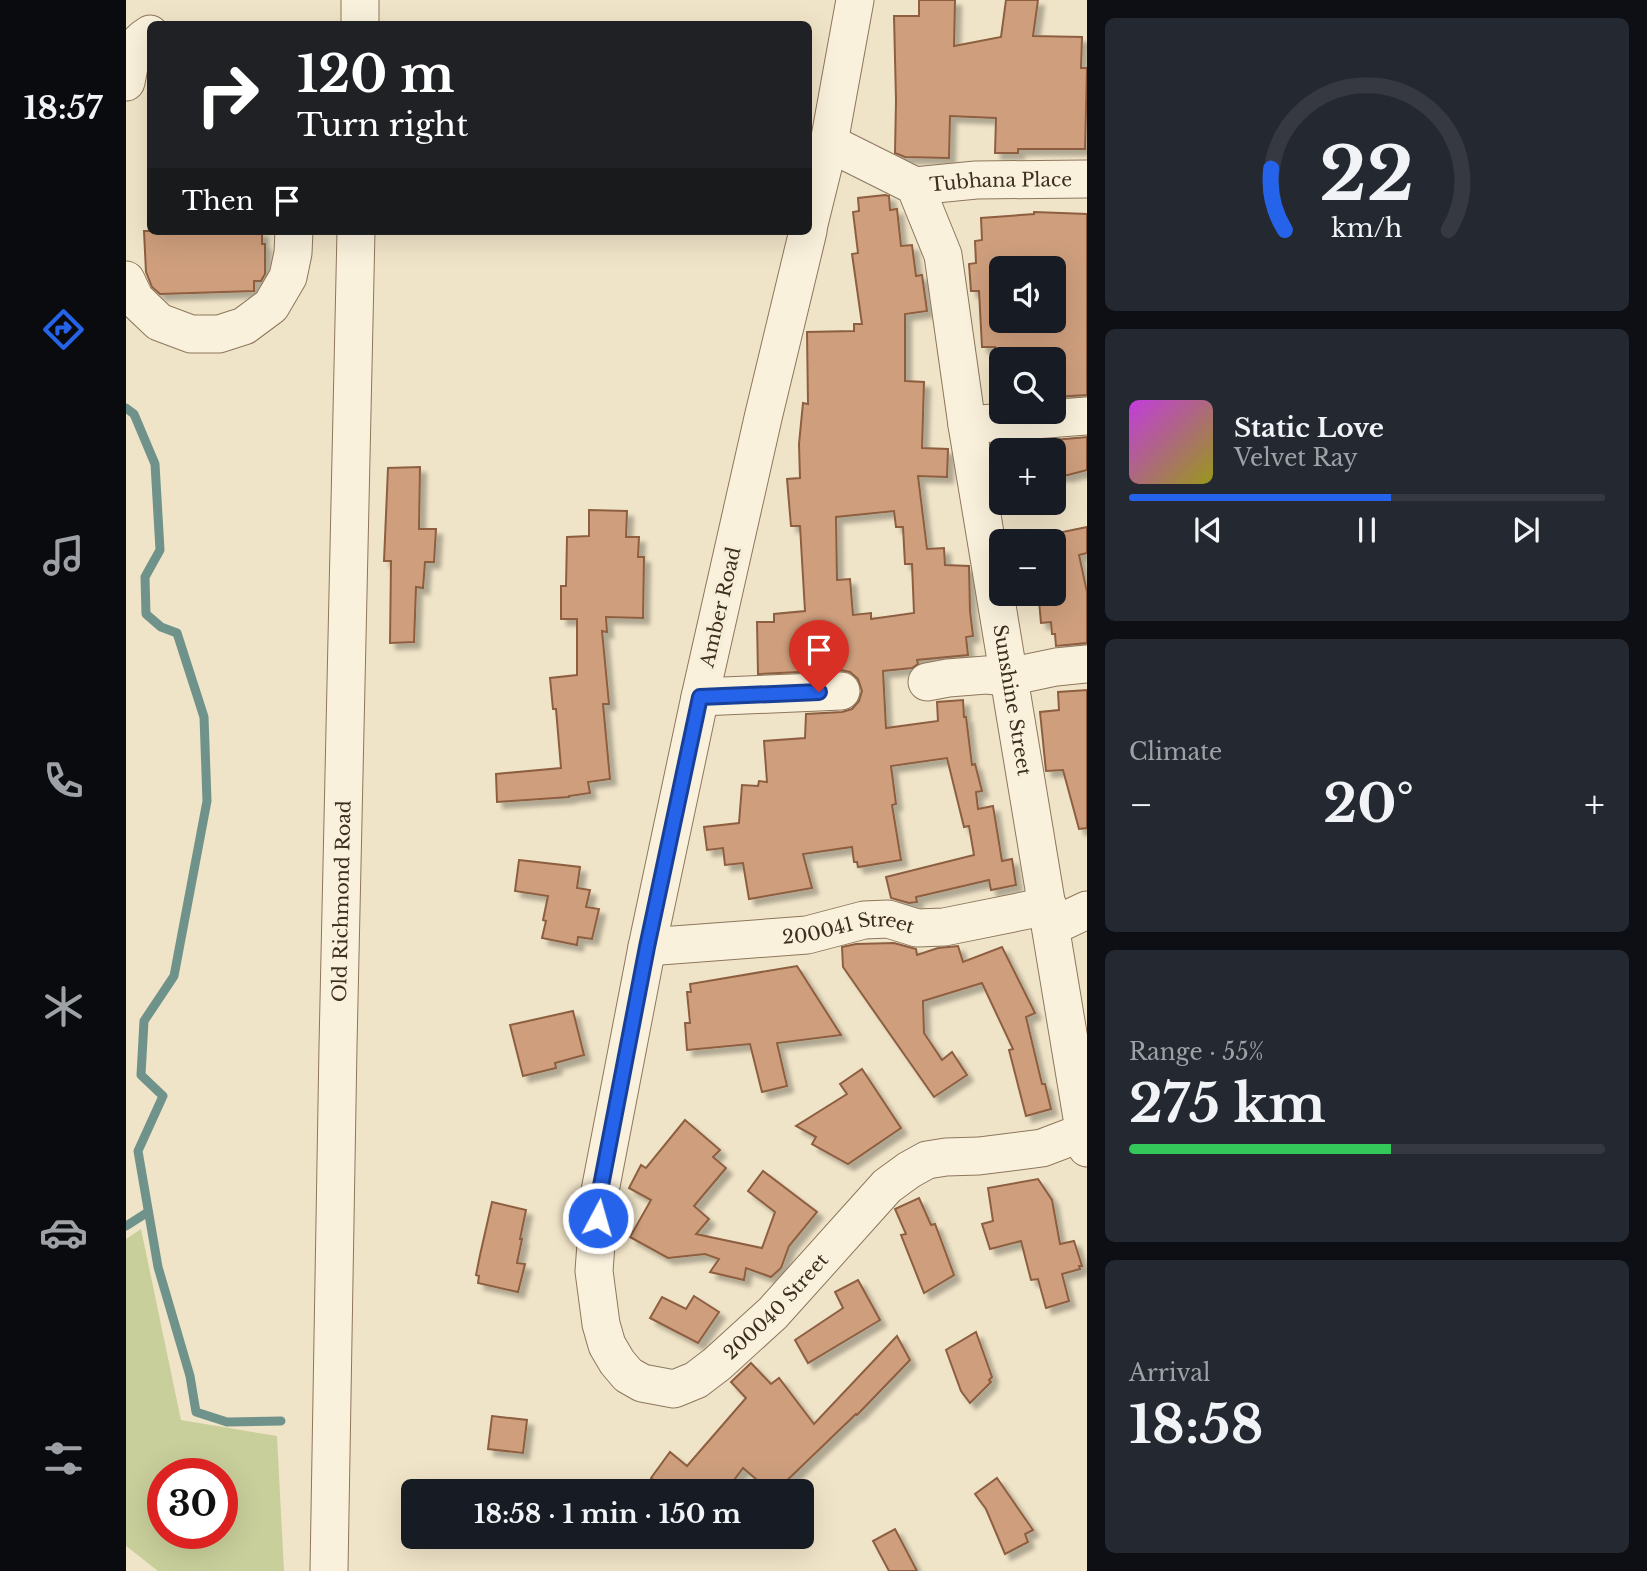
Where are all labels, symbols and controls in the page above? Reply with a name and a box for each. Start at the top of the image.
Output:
text: 120 m [297,44,455,105]
icon: right [182,49,273,140]
text: 18:57 [24,88,102,128]
text: Turn right [297,105,468,145]
text: 22 [1320,130,1414,221]
street label: Tubhana Place [929,168,1072,197]
icon: arrive [268,182,306,220]
text: Then [182,185,254,217]
text: km/h [1332,213,1402,244]
map controls [989,256,1066,606]
button: sound [989,256,1066,333]
icon: directions [39,305,88,354]
button: search [989,347,1066,424]
text: Static Love [1234,412,1384,444]
button: + [989,438,1066,515]
text: Velvet Ray [1234,444,1358,472]
icon: previous [1189,511,1227,549]
icon: pause [1348,511,1386,549]
icon: next [1507,511,1545,549]
button: − [989,529,1066,606]
icon: music [39,531,88,580]
street label: Amber Road [695,544,746,671]
pin [789,620,849,692]
street label: Sunshine Street [988,623,1036,778]
icon: arrive [800,631,838,669]
text: Climate [1129,738,1222,766]
icon: phone [39,756,88,805]
text: 20° [1323,772,1414,836]
text: − [1129,781,1153,828]
text: + [1584,781,1605,828]
street label: Old Richmond Road [328,800,355,1002]
street label: 200041 Street [781,908,918,949]
icon: climate [39,982,88,1031]
text: Range · 55% [1129,1038,1264,1066]
text: 275 km [1129,1072,1326,1136]
position arrow [561,1181,635,1255]
icon: car [39,1208,88,1257]
street label: 200040 Street [719,1248,834,1364]
text: Arrival [1129,1359,1210,1387]
text: 18:58 [1129,1393,1263,1457]
icon: filters [39,1434,88,1483]
speed limit sign: 30 [147,1458,238,1549]
text: 18:58 · 1 min · 150 m [474,1498,741,1530]

